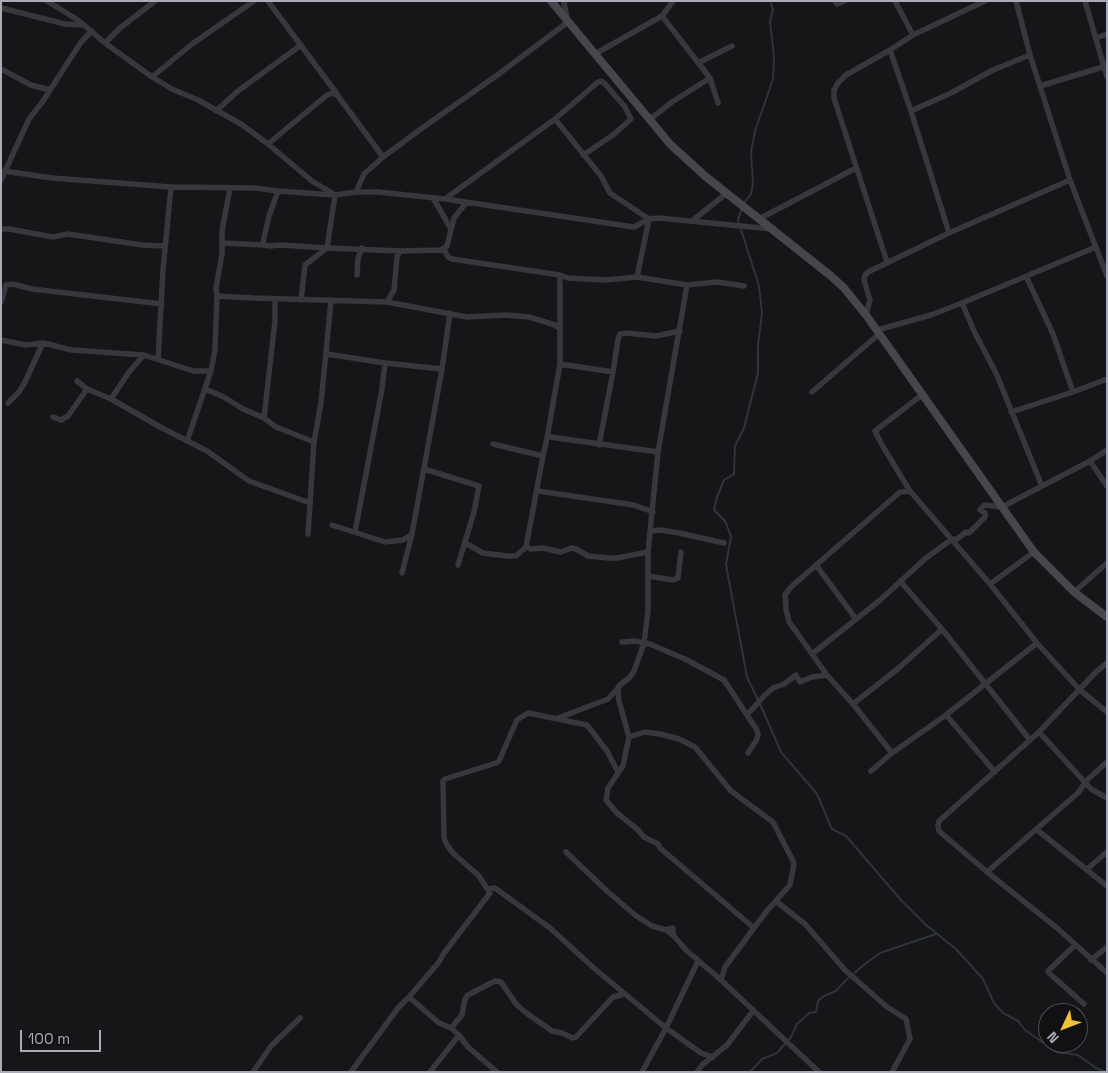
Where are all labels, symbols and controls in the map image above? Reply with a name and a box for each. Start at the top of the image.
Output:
north arrow [1038,1003,1088,1053]
scale bar [22,1020,104,1052]
text: N [1043,1028,1063,1047]
text: 100 m [28,1029,70,1048]

